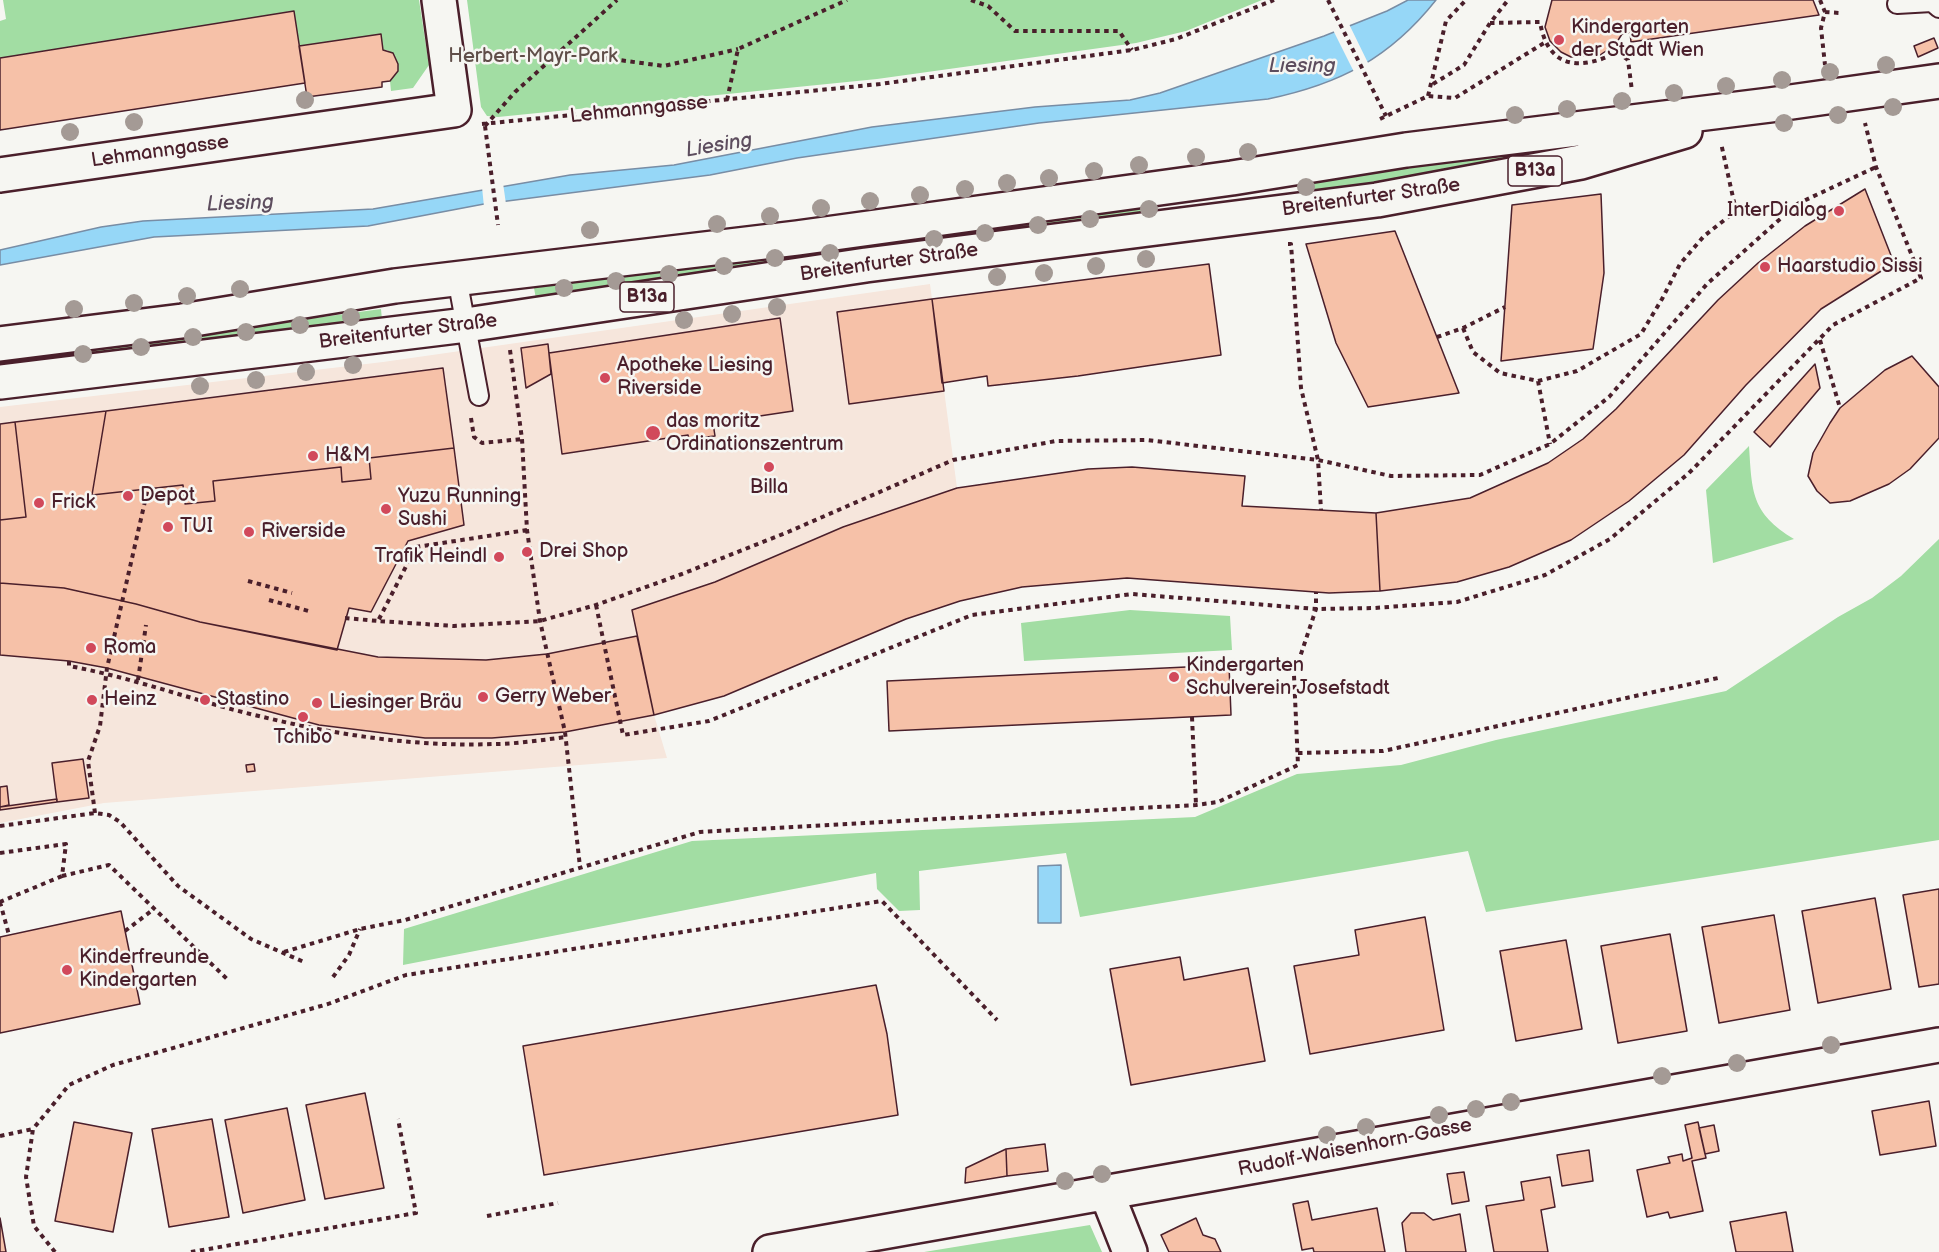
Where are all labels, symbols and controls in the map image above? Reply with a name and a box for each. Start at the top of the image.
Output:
place label: Kindergarten der Stadt Wien [1571,16,1704,63]
marker: Kindergarten der Stadt Wien [1552,33,1566,47]
park label: Herbert-Mayr-Park [448,45,618,69]
water label: Liesing [1268,54,1336,80]
street label: Lehmanngasse [569,91,709,129]
water label: Liesing [684,128,754,164]
street label: Lehmanngasse [90,130,230,174]
road number: B13a [1508,156,1562,186]
street label: Breitenfurter Straße [1280,174,1462,222]
water label: Liesing [206,190,274,218]
place label: InterDialog [1727,199,1827,223]
marker: InterDialog [1832,204,1846,218]
street label: Breitenfurter Straße [798,239,980,287]
place label: Haarstudio Sissi [1777,255,1923,279]
marker: Haarstudio Sissi [1758,260,1772,274]
road number: B13a [620,282,674,312]
street label: Breitenfurter Straße [317,309,499,355]
place label: Apotheke Liesing Riverside [617,354,773,401]
marker: Apotheke Liesing Riverside [598,371,612,385]
place label: das moritz Ordinationszentrum [666,410,844,457]
marker: das moritz Ordinationszentrum [644,424,662,442]
place label: H&M [325,444,370,468]
marker: H&M [306,449,320,463]
marker: Billa [762,460,776,474]
place label: Billa [750,476,788,500]
place label: Depot [140,484,195,508]
place label: Yuzu Running Sushi [398,485,521,532]
marker: Depot [121,489,135,503]
place label: Frick [51,491,95,515]
marker: Frick [32,496,46,510]
marker: Yuzu Running Sushi [379,502,393,516]
place label: TUI [180,515,213,539]
marker: TUI [161,520,175,534]
place label: Riverside [261,520,346,544]
marker: Riverside [242,525,256,539]
place label: Drei Shop [539,540,628,564]
place label: Trafik Heindl [375,545,487,569]
marker: Drei Shop [520,545,534,559]
marker: Trafik Heindl [492,550,506,564]
place label: Roma [103,636,156,660]
marker: Roma [84,641,98,655]
place label: Kindergarten Schulverein Josefstadt [1186,654,1390,701]
marker: Kindergarten Schulverein Josefstadt [1167,670,1181,684]
place label: Gerry Weber [495,685,611,709]
place label: Heinz [104,688,156,712]
place label: Stastino [217,688,289,712]
marker: Gerry Weber [476,690,490,704]
place label: Liesinger Bräu [329,691,462,715]
marker: Heinz [85,693,99,707]
marker: Stastino [198,693,212,707]
marker: Liesinger Bräu [310,696,324,710]
marker: Tchibo [296,710,310,724]
place label: Tchibo [274,726,332,750]
place label: Kinderfreunde Kindergarten [79,946,209,993]
marker: Kinderfreunde Kindergarten [60,963,74,977]
street label: Rudolf-Waisenhorn-Gasse [1236,1114,1474,1182]

